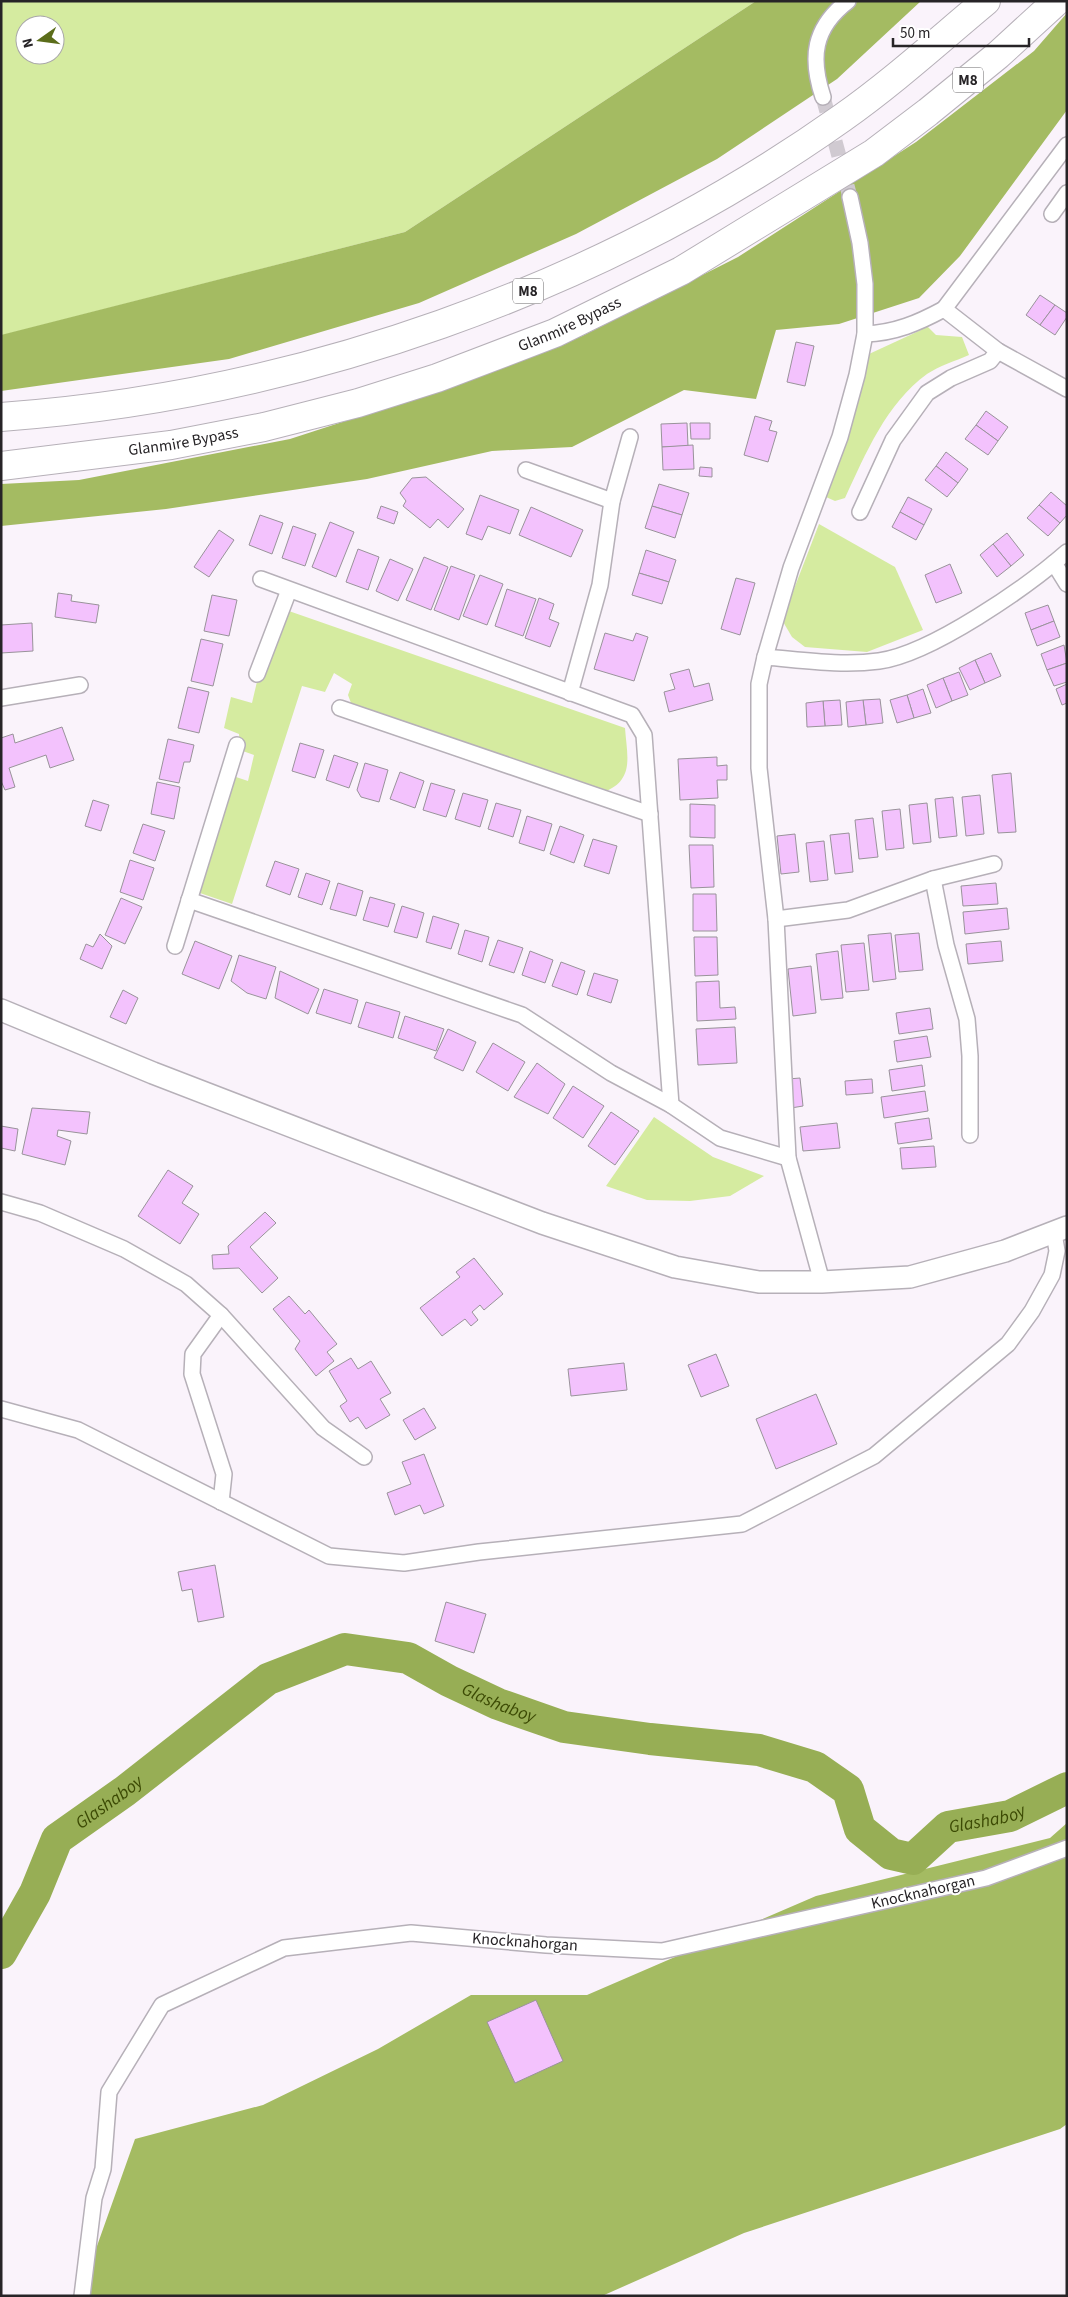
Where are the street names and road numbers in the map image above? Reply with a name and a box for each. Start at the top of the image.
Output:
road number: M8 [953,68,983,92]
road number: M8 [513,278,543,304]
street label: Glanmire Bypass [515,291,625,357]
street label: Glanmire Bypass [127,421,241,461]
street label: Knocknahorgan [869,1869,977,1915]
street label: Knocknahorgan [471,1927,579,1957]

